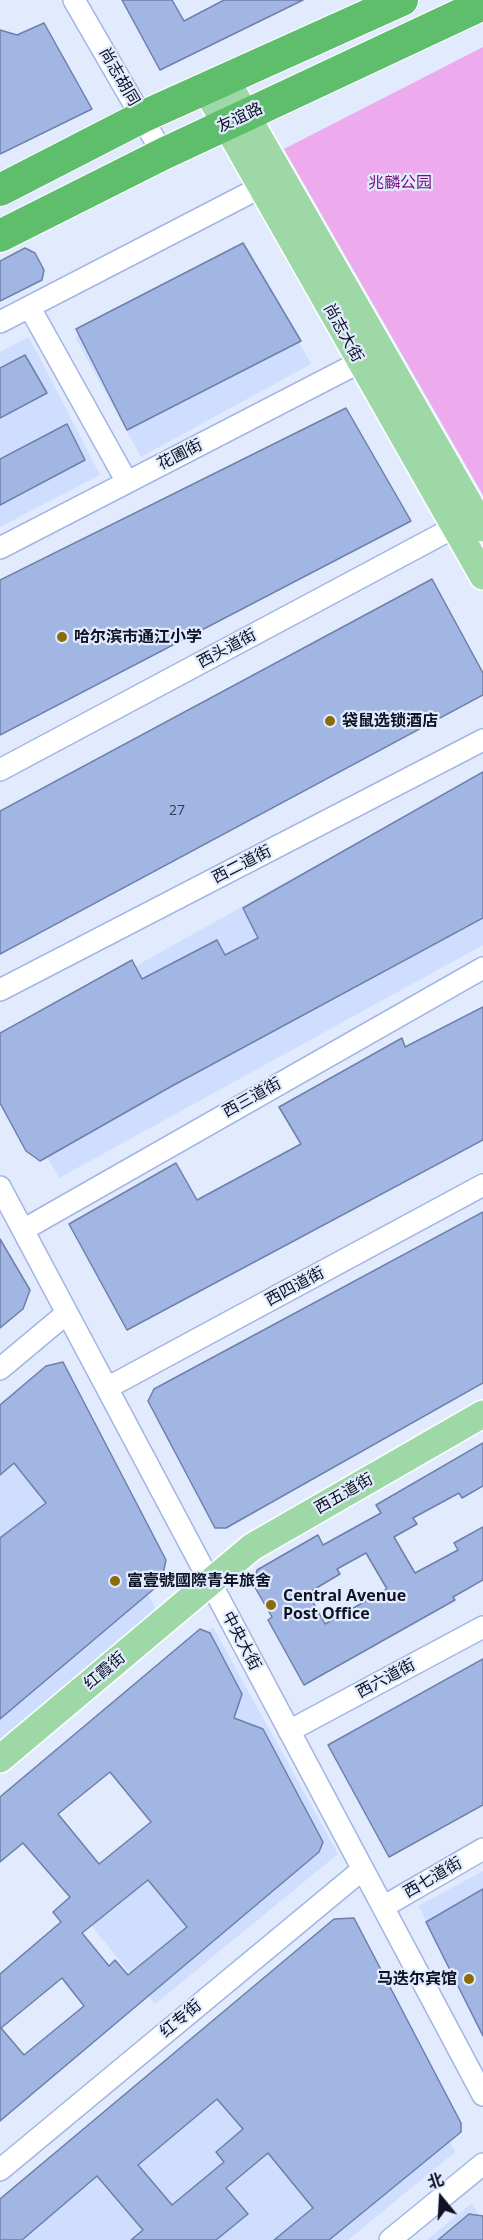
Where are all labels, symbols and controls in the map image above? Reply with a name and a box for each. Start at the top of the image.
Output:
street label: 尚志胡同 [95,44,143,110]
street label: 友谊路 [214,99,266,137]
park label: 兆麟公园 [368,173,432,193]
street label: 尚志大街 [319,300,367,366]
street label: 花圃街 [154,436,206,474]
street label: 西头道街 [194,626,260,672]
place label: 哈尔滨市通江小学 [74,627,202,647]
marker: 哈尔滨市通江小学 [55,630,69,644]
place label: 袋鼠选锁酒店 [342,711,438,731]
marker: 袋鼠选锁酒店 [323,714,337,728]
house number: 27 [169,803,185,819]
street label: 西二道街 [209,842,275,888]
street label: 西三道街 [219,1074,285,1122]
street label: 西四道街 [262,1264,328,1310]
street label: 西五道街 [311,1470,377,1518]
place label: 富壹號國際青年旅舍 [127,1571,271,1591]
marker: 富壹號國際青年旅舍 [108,1574,122,1588]
place label: Central Avenue Post Office [283,1586,406,1624]
marker: Central Avenue Post Office [264,1598,278,1612]
street label: 中央大街 [218,1608,264,1674]
street label: 红霞街 [80,1648,130,1694]
street label: 西六道街 [353,1656,419,1702]
street label: 西七道街 [400,1854,466,1902]
place label: 马迭尔宾馆 [377,1969,457,1989]
marker: 马迭尔宾馆 [462,1972,476,1986]
street label: 红专街 [156,1996,206,2042]
north arrow [411,2168,471,2228]
text: 北 [424,2168,446,2194]

